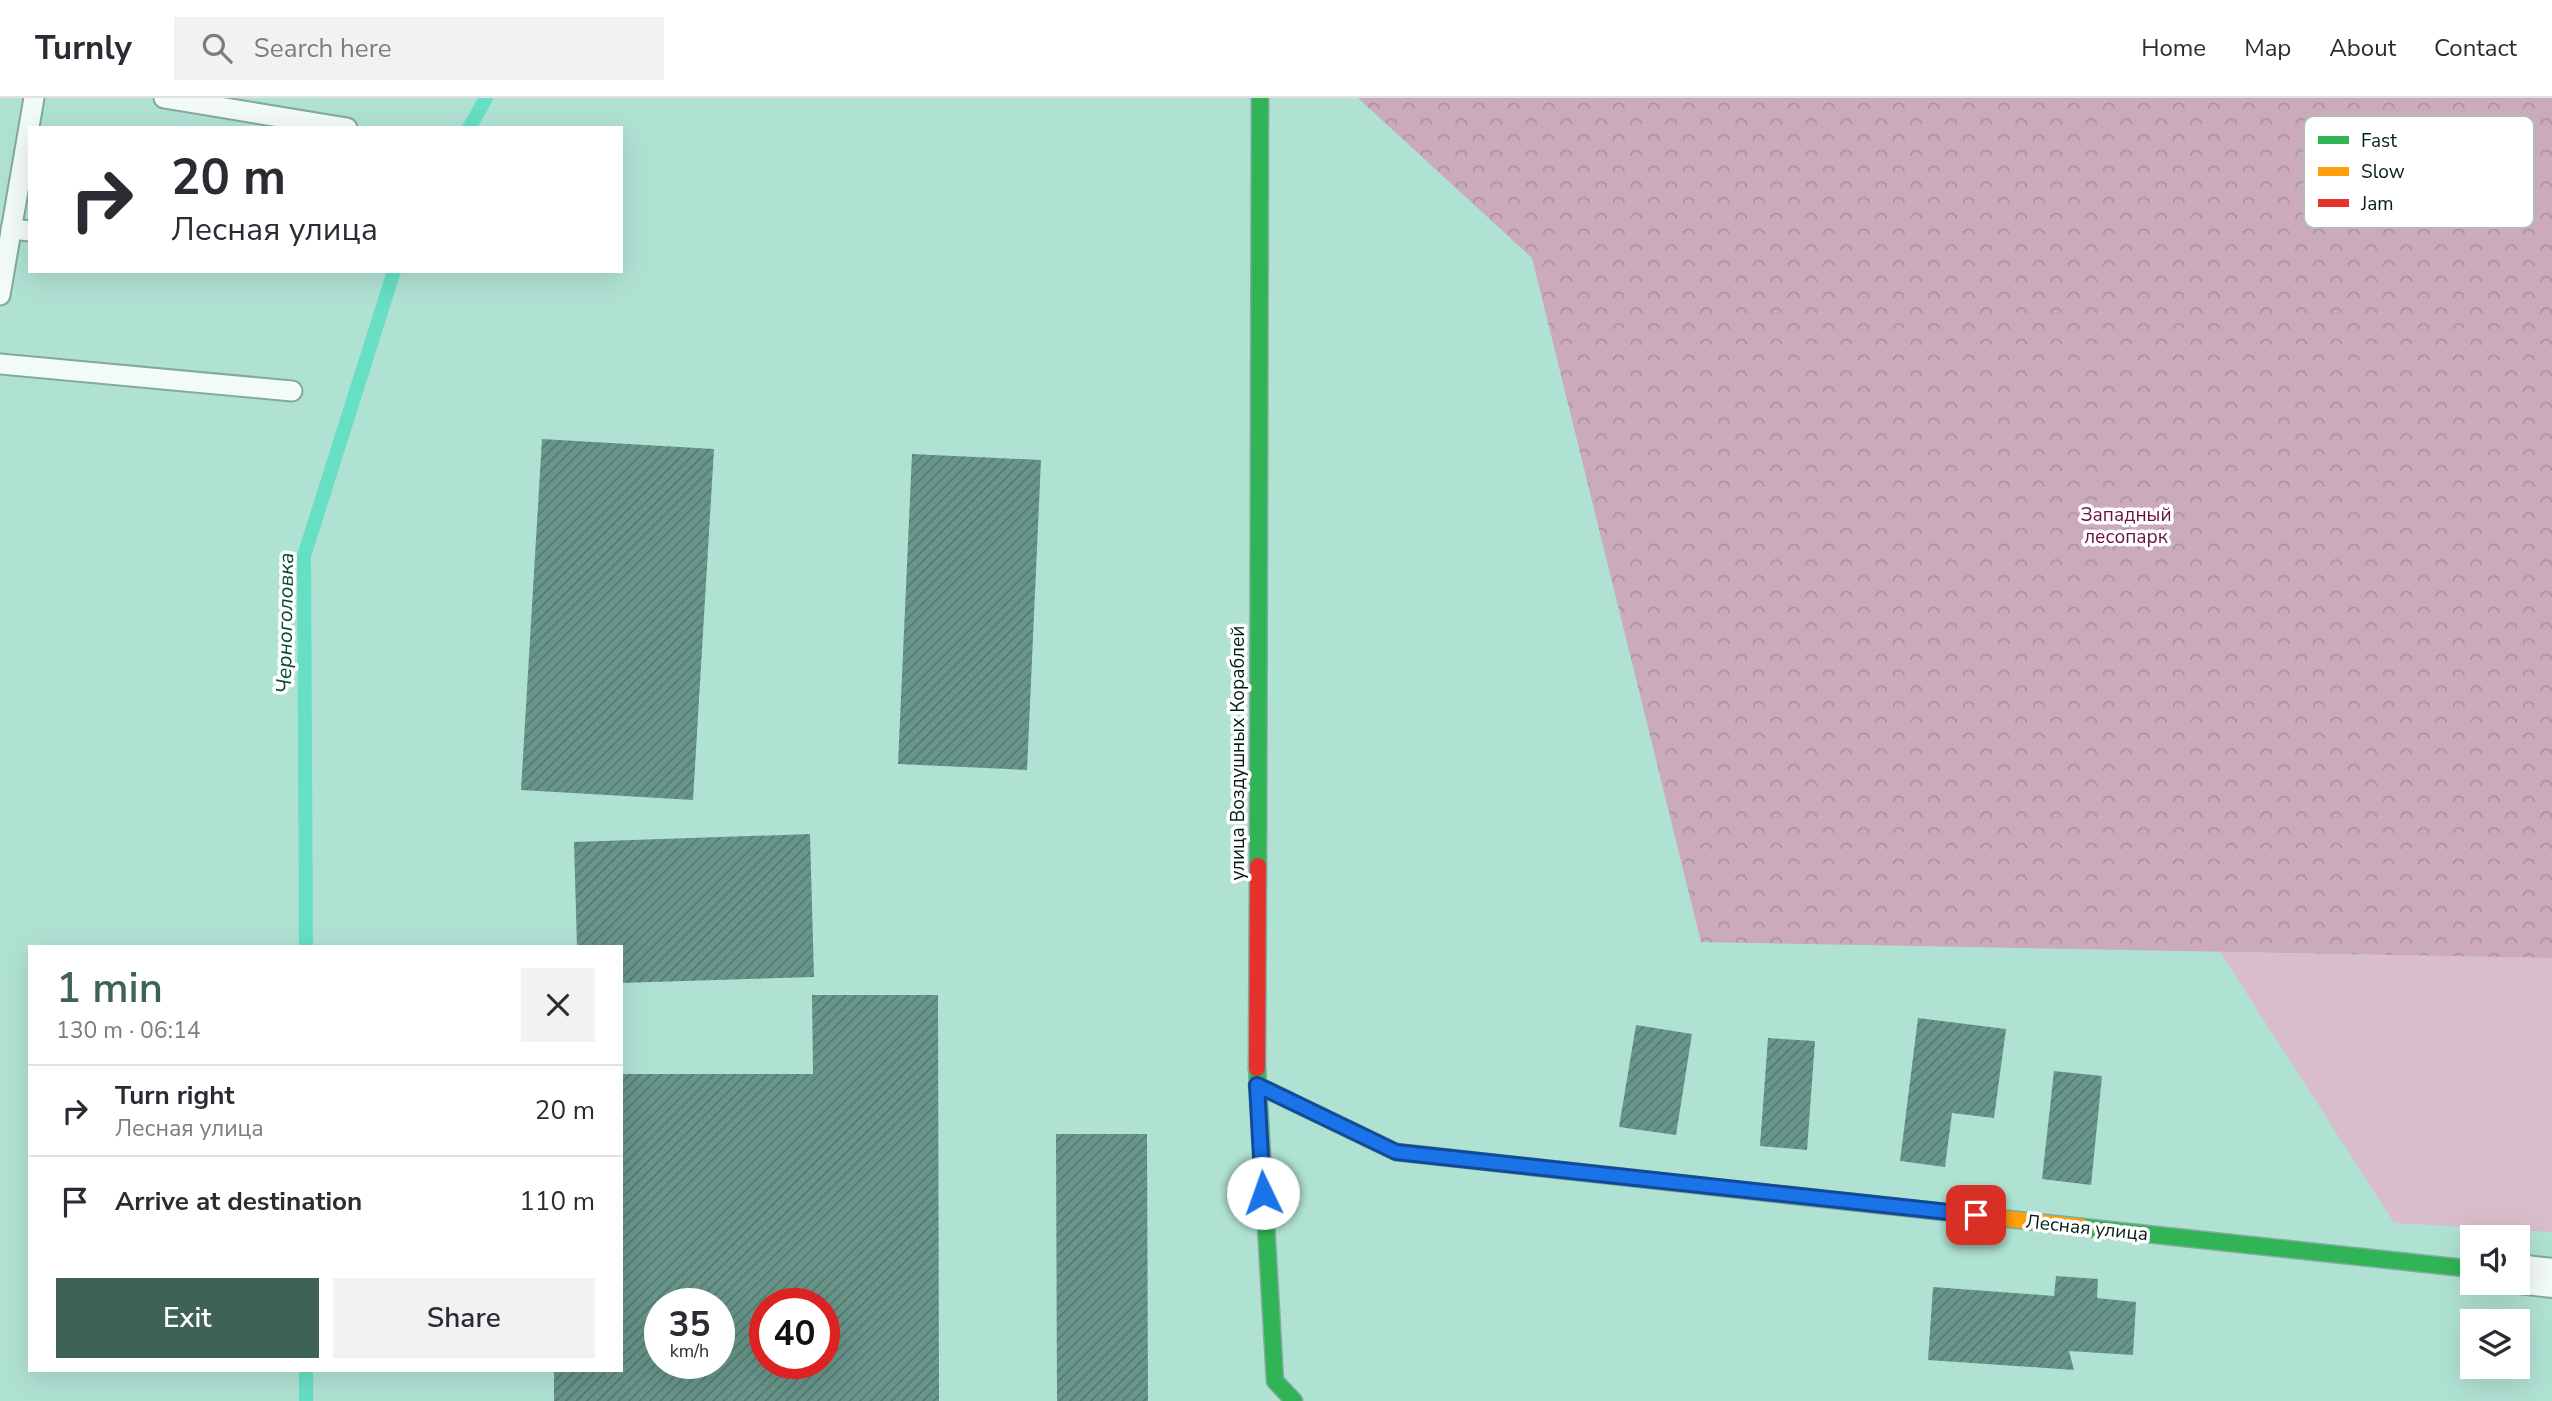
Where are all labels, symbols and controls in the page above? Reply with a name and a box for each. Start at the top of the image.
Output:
search box [174,17,664,80]
text: Turnly [35,26,132,71]
icon: search [198,29,236,67]
text: Search here [254,31,392,66]
text: Home [2141,32,2206,64]
text: Map [2244,32,2291,64]
text: About [2329,32,2396,64]
text: Contact [2434,32,2517,64]
legend [2304,116,2534,228]
text: Fast [2361,128,2397,154]
text: 20 m [171,144,286,211]
icon: right [56,154,147,245]
text: Slow [2361,159,2405,185]
text: Jam [2360,191,2394,217]
text: Лесная улица [171,208,378,251]
park label: Западный лесопарк [2080,502,2172,550]
water label: Черноголовка [270,552,300,694]
street label: улица Воздушных Кораблей [1225,626,1251,880]
text: 1 min [56,960,163,1017]
button: close [521,968,595,1042]
text: 130 m · 06:14 [56,1015,201,1046]
text: Turn right [115,1078,234,1113]
icon: right [56,1092,94,1130]
text: 20 m [535,1093,595,1128]
text: Лесная улица [115,1113,264,1144]
position arrow [1226,1156,1300,1230]
icon: arrive [56,1183,94,1221]
text: Arrive at destination [115,1184,362,1219]
text: 110 m [519,1184,595,1219]
pin [1946,1185,2006,1245]
icon: arrive [1957,1196,1995,1234]
street label: Лесная улица [2024,1209,2149,1247]
map controls [2460,1225,2530,1379]
button: sound [2460,1225,2530,1295]
button: Exit [56,1278,319,1358]
button: Share [333,1278,595,1358]
speed limit sign: 40 [749,1288,840,1379]
text: 35 [668,1301,711,1348]
button: layers [2460,1309,2530,1379]
text: km/h [670,1339,709,1363]

